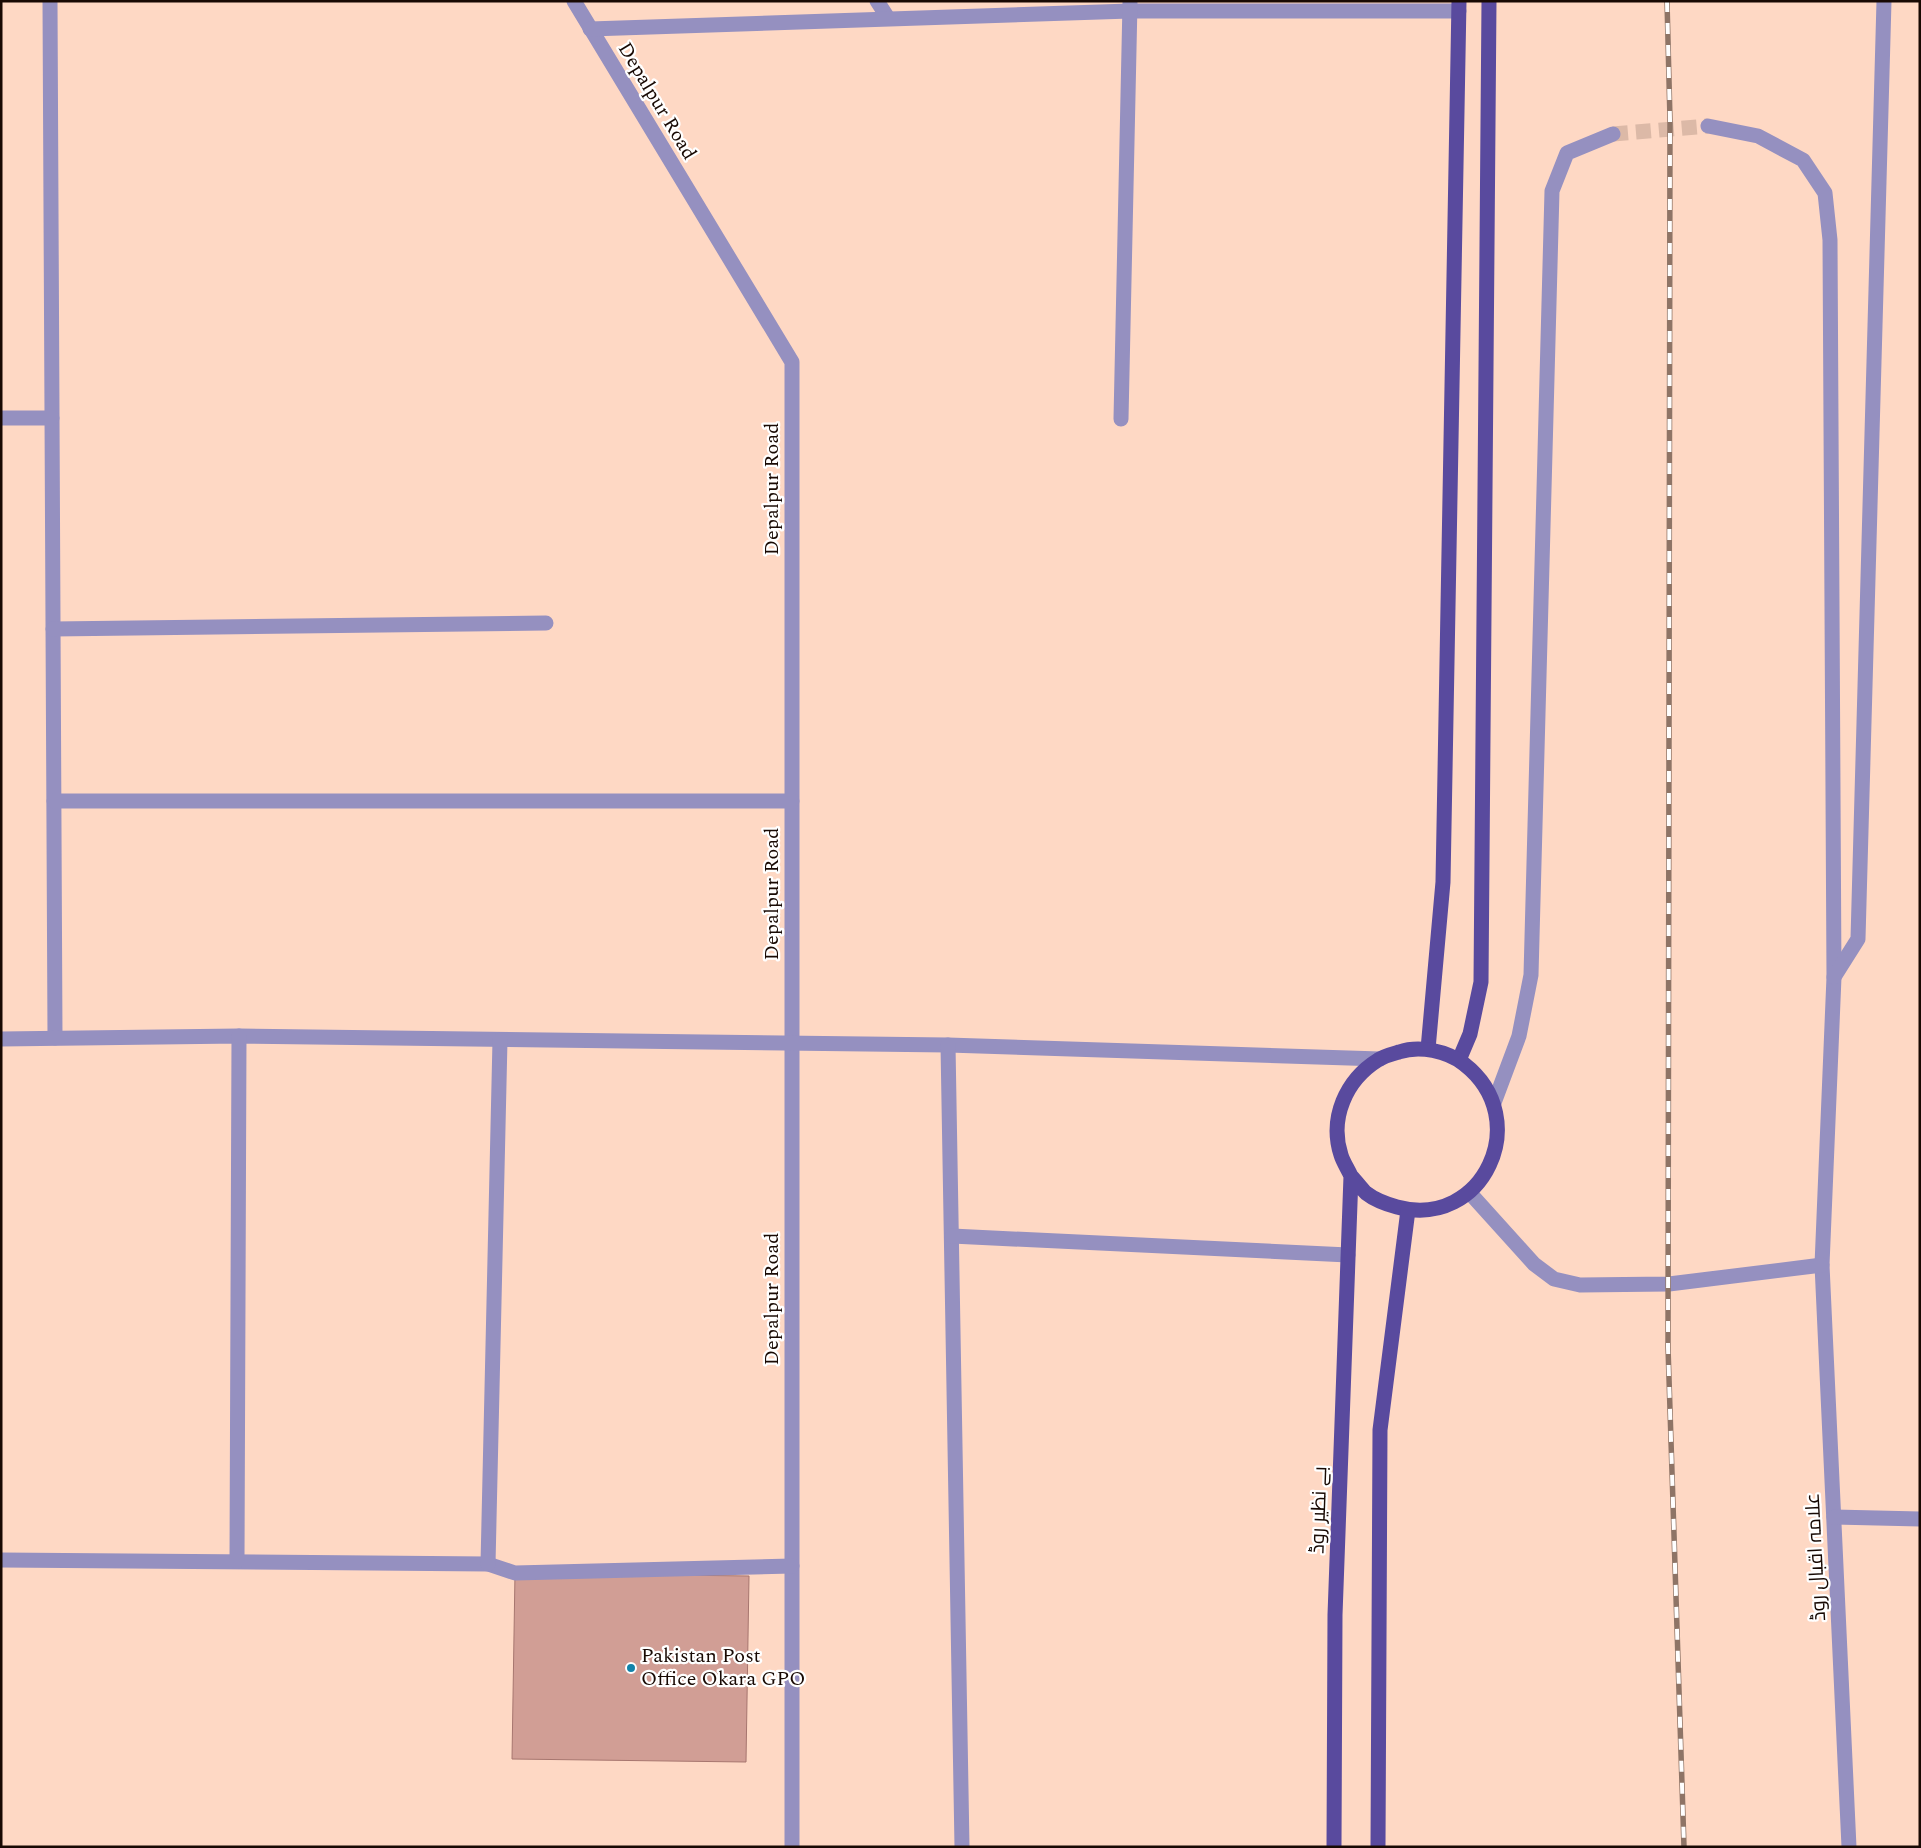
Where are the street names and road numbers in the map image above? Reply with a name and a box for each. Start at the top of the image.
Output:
street label: Depalpur Road [610,36,704,166]
street label: Depalpur Road [757,423,787,555]
street label: Depalpur Road [757,828,787,960]
street label: Depalpur Road [757,1233,787,1365]
street label: بے نظیر روڈ [1302,1466,1336,1554]
street label: علامہ اقبال روڈ [1798,1492,1834,1622]

